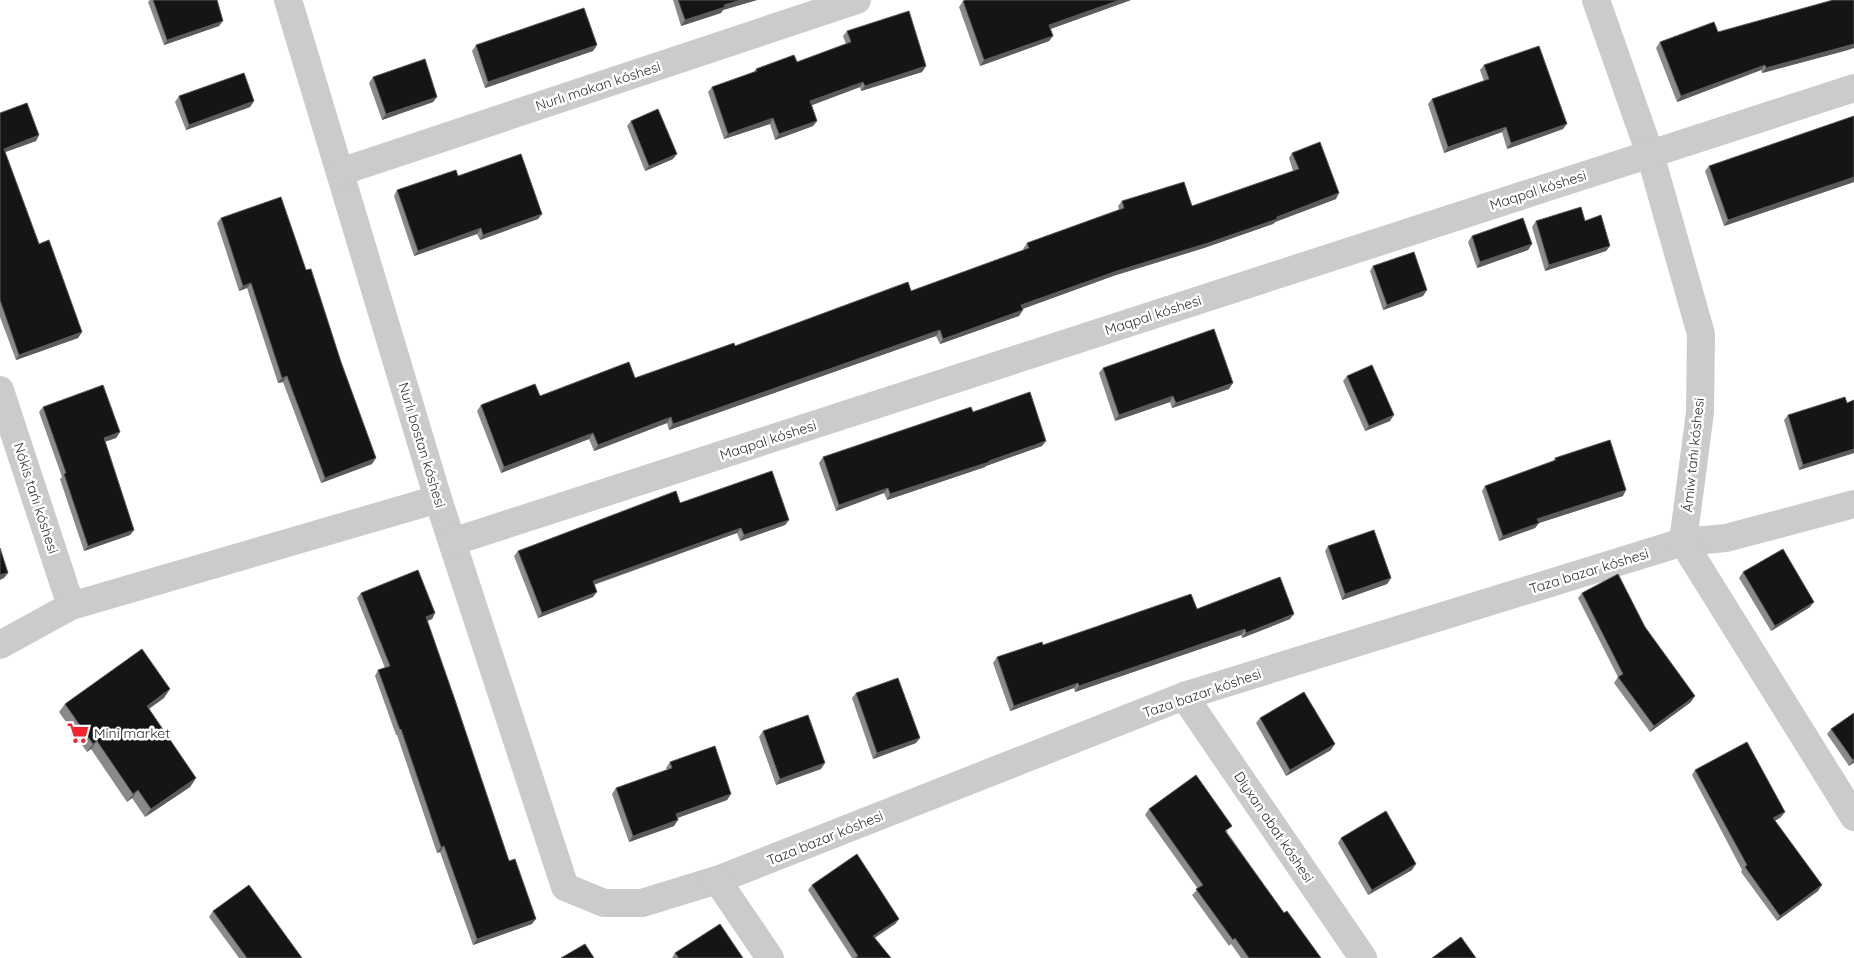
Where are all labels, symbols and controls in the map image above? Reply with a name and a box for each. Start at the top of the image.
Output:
street label: Nurlı makan kóshesi [533,57,663,115]
street label: Maqpal kóshesi [1487,166,1589,214]
street label: Maqpal kóshesi [1102,291,1204,339]
street label: Nurlı bostan kóshesi [394,380,450,510]
street label: Ámiw tańı kóshesi [1678,397,1708,513]
street label: Maqpal kóshesi [717,416,819,464]
street label: Nókis tańı kóshesi [10,440,62,556]
street label: Taza bazar kóshesi [1527,544,1651,598]
street label: Taza bazar kóshesi [1141,664,1263,722]
supermarket icon: Mini market [65,720,91,746]
place label: Mini market [94,724,170,742]
street label: Diyxan abat kóshesi [1230,768,1318,886]
street label: Taza bazar kóshesi [764,806,886,870]

